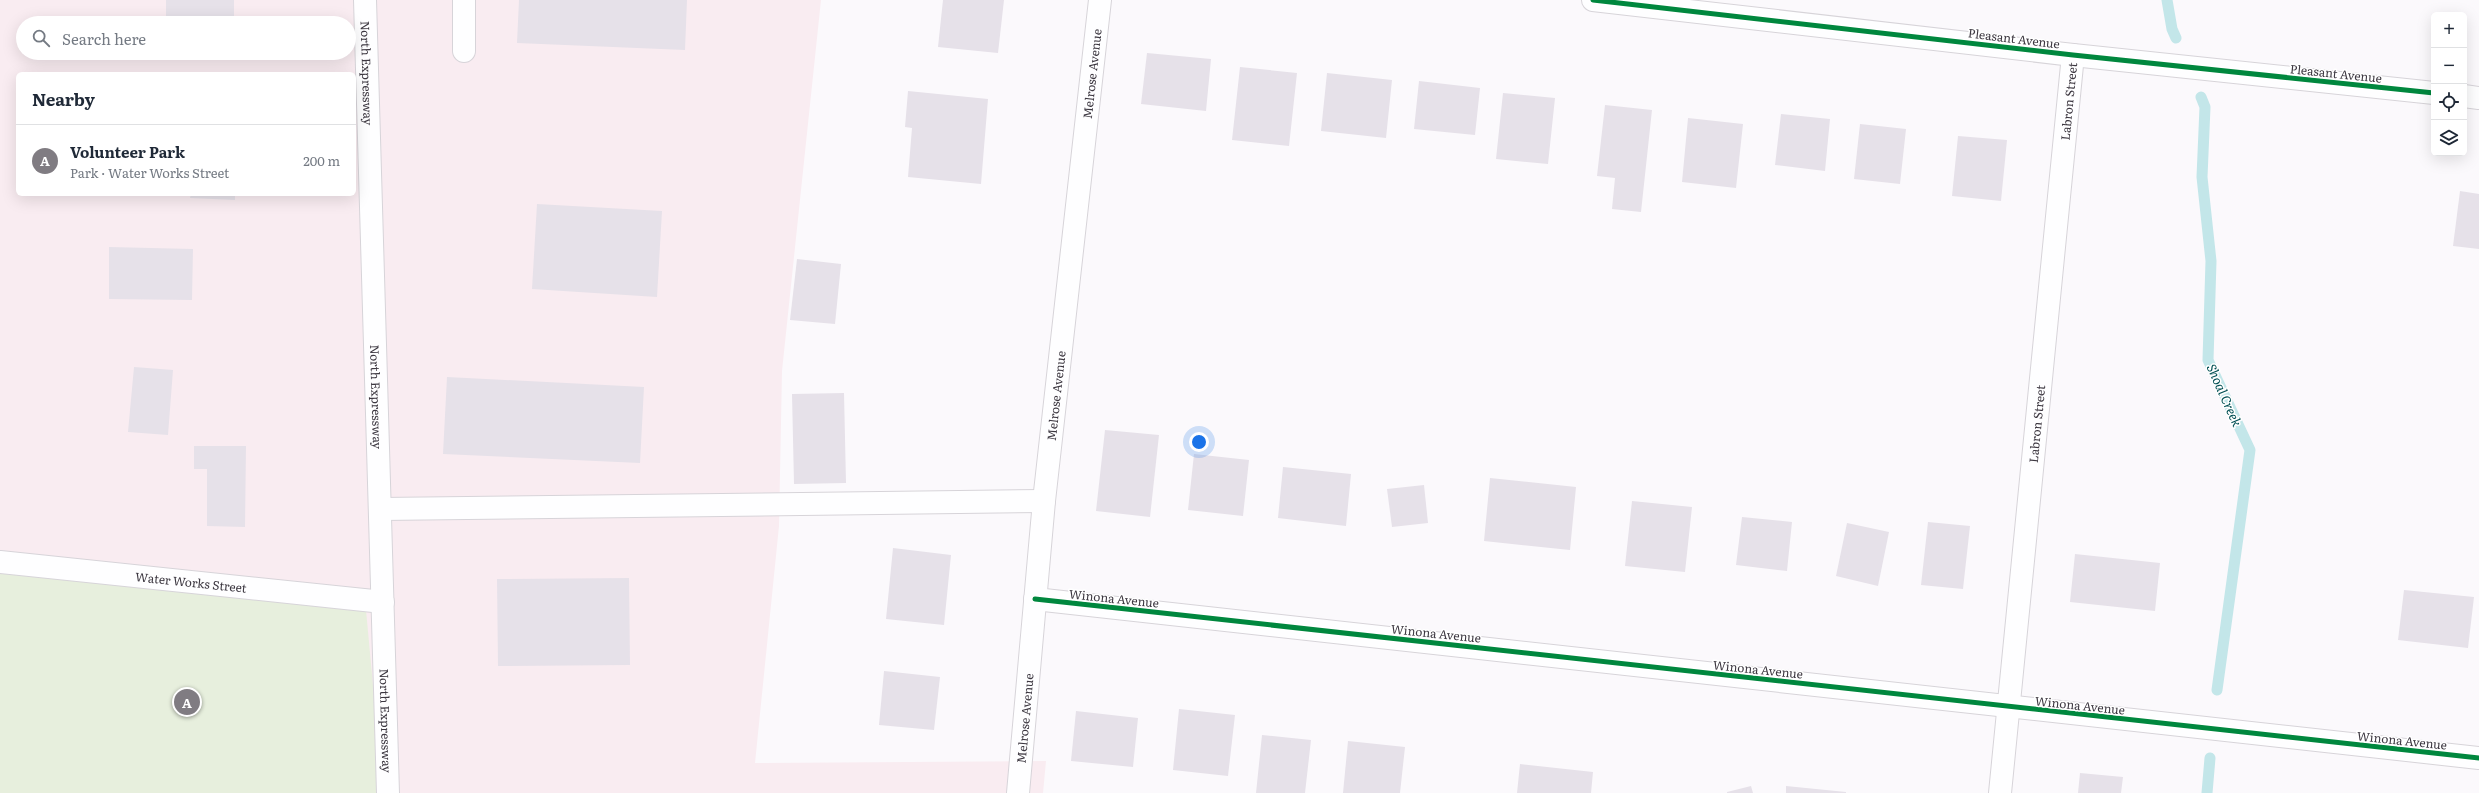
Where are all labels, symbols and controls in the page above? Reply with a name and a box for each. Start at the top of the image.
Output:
map controls [2431,12,2467,156]
button: + [2431,12,2467,48]
search box [16,16,356,60]
street label: North Expressway [357,21,378,126]
street label: Pleasant Avenue [1967,23,2061,53]
icon: search [30,27,52,49]
text: Search here [62,27,146,50]
street label: Melrose Avenue [1078,28,1106,120]
button: − [2431,48,2467,84]
street label: Pleasant Avenue [2289,59,2383,87]
street label: Labron Street [2056,61,2081,141]
button: locate [2431,84,2467,120]
text: Nearby [32,86,95,111]
button: layers [2431,120,2467,156]
text: Volunteer Park [70,140,185,163]
text: A [40,151,50,170]
text: 200 m [303,151,340,170]
text: Park · Water Works Street [70,163,229,182]
street label: North Expressway [366,344,387,449]
street label: Melrose Avenue [1042,350,1070,442]
water label: Shoal Creek [2203,361,2248,430]
street label: Labron Street [2024,384,2049,464]
your location [1189,432,1209,452]
street label: Water Works Street [134,567,248,597]
street label: Winona Avenue [1068,584,1160,612]
street label: Winona Avenue [1390,619,1482,647]
street label: Winona Avenue [1712,655,1804,683]
street label: North Expressway [375,668,396,773]
street label: Melrose Avenue [1012,672,1038,764]
pin: A [174,687,200,717]
street label: Winona Avenue [2034,691,2126,719]
street label: Winona Avenue [2356,726,2448,754]

